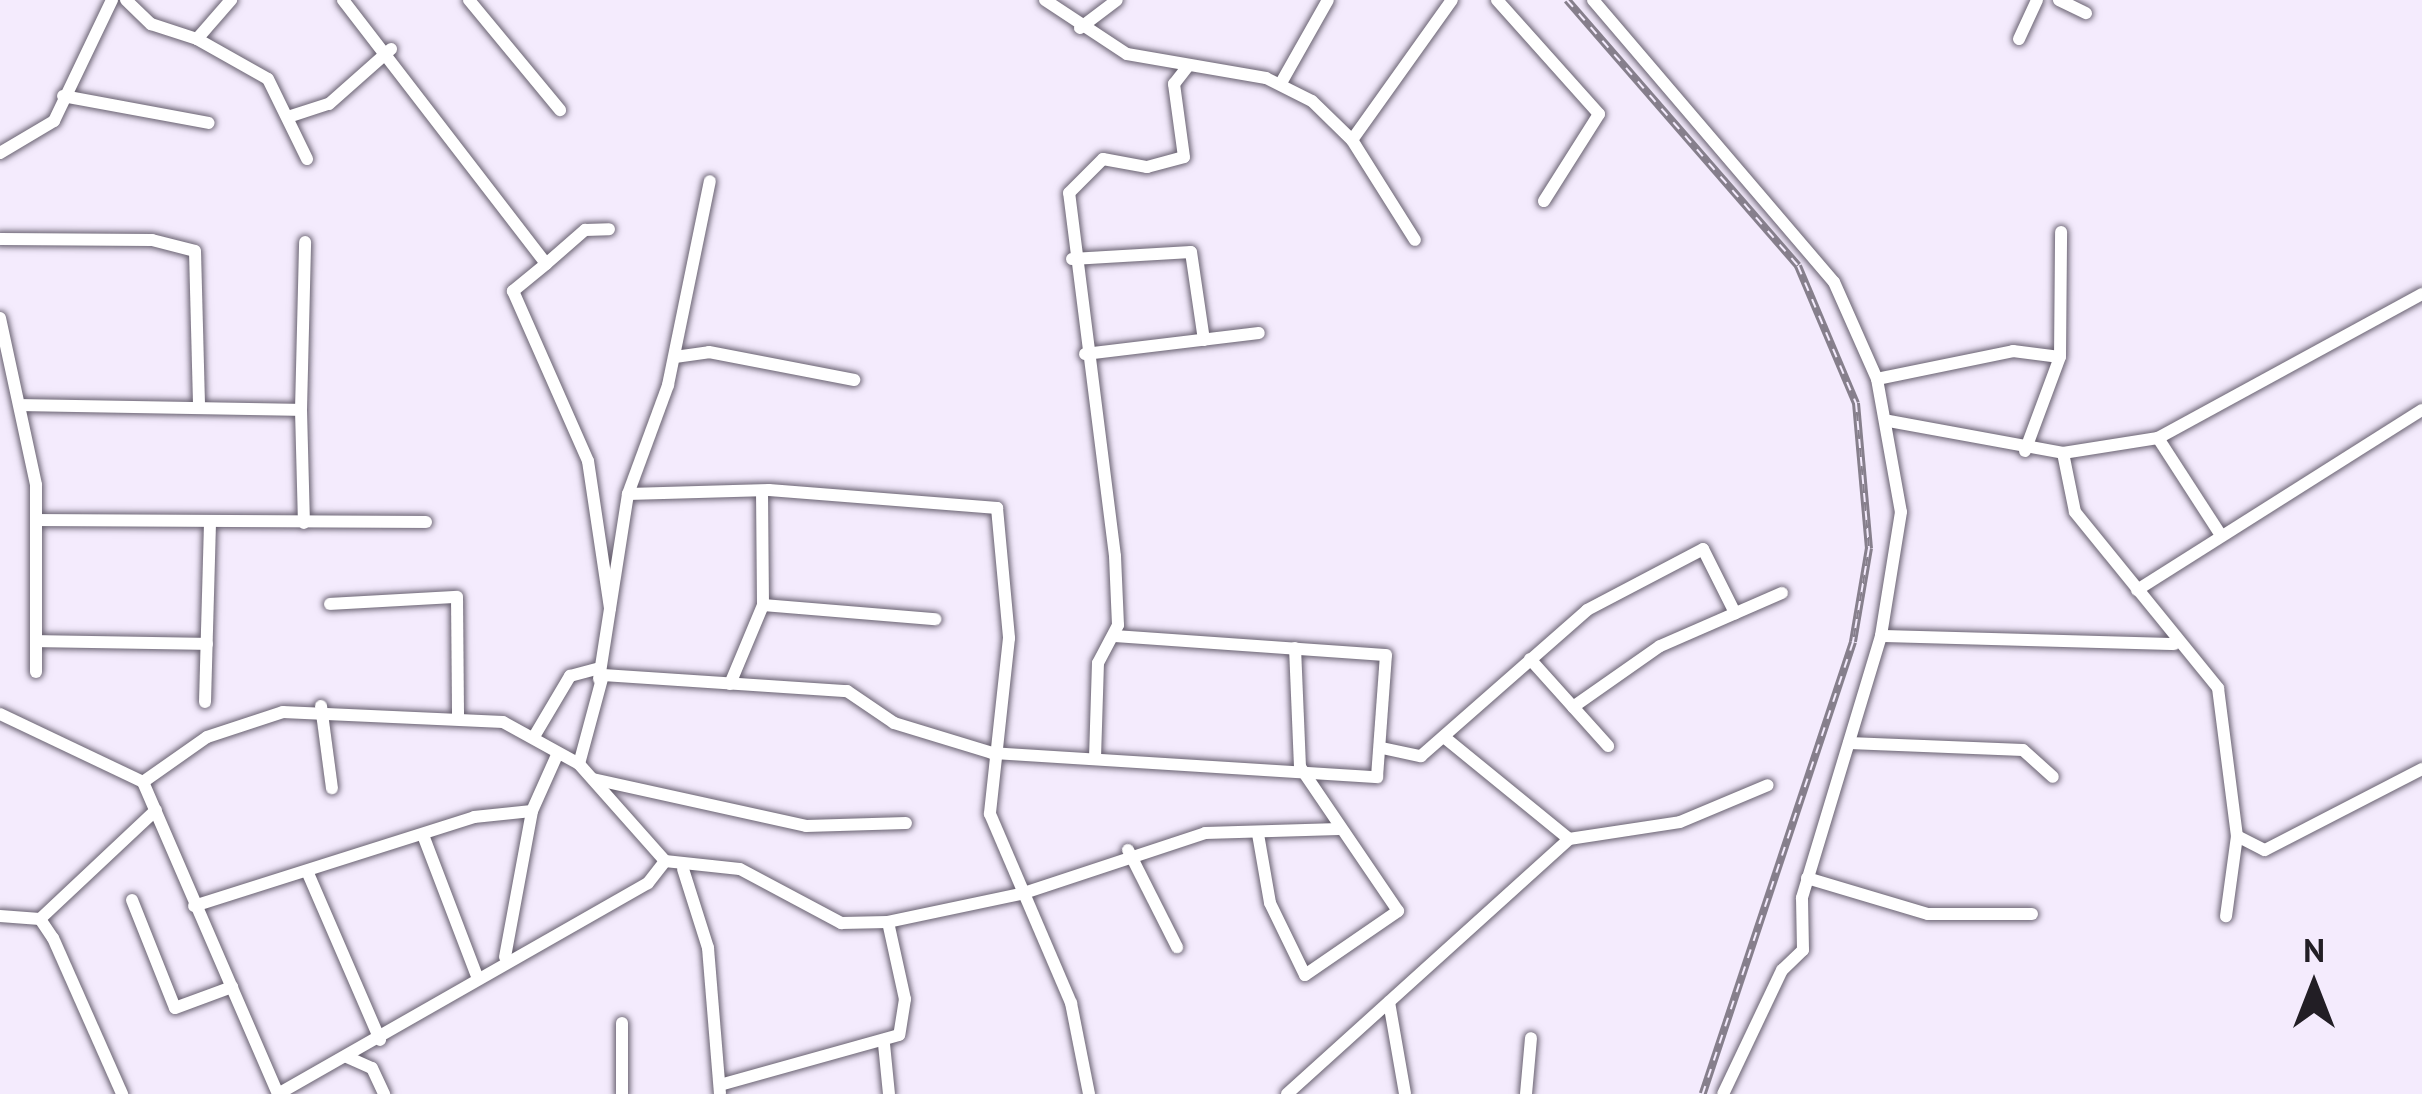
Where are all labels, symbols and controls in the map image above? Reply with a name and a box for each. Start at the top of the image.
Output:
north arrow [2254,926,2374,1046]
text: N [2303,928,2325,971]

